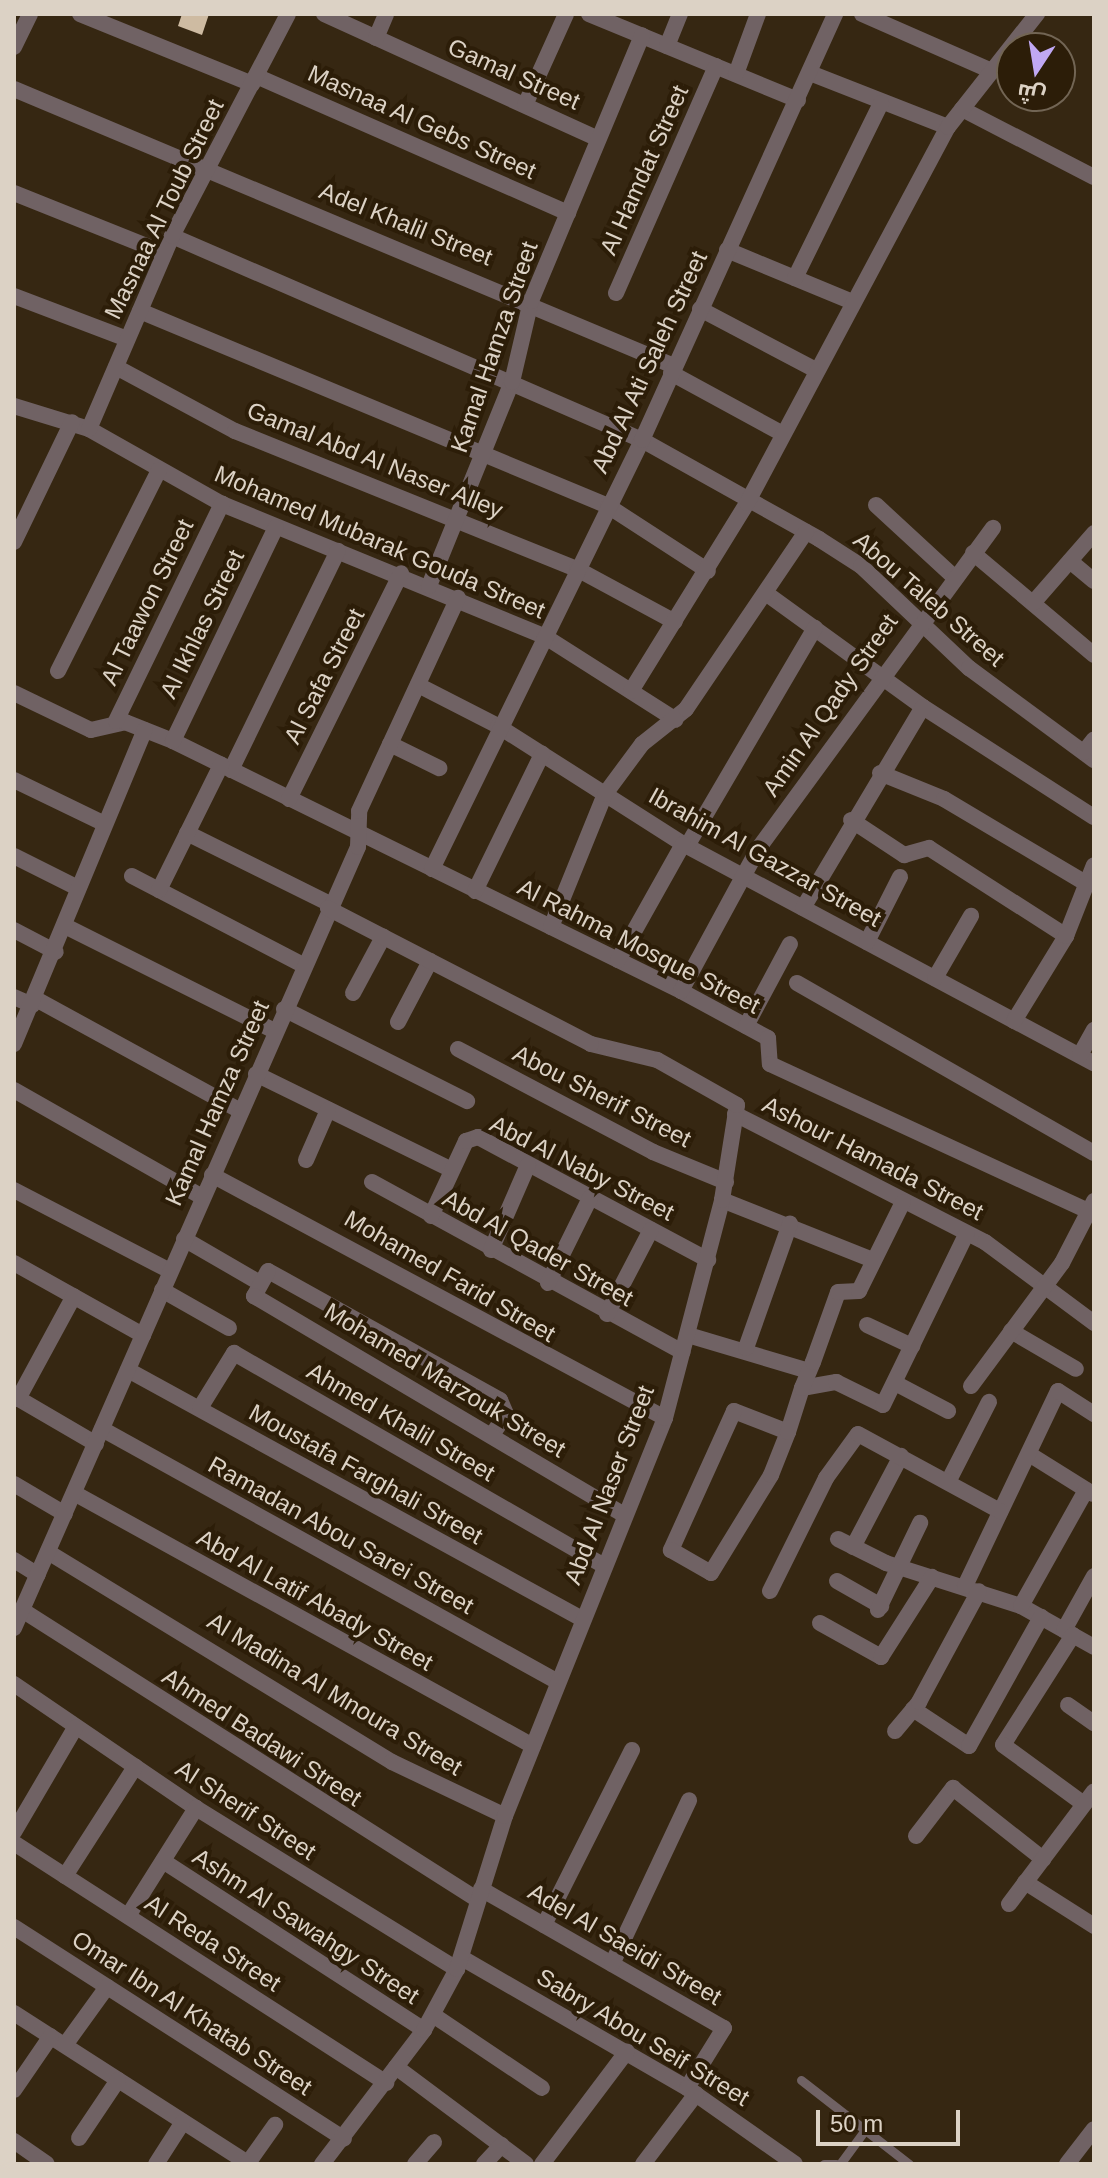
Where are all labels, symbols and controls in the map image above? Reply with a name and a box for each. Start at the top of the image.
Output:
street label: Gamal Street [444,32,584,116]
north arrow [996,32,1076,112]
street label: Masnaa Al Gebs Street [303,58,541,186]
text: ش [1015,79,1048,109]
street label: Al Hamdat Street [594,81,694,259]
street label: Masnaa Al Toub Street [98,94,230,324]
street label: Adel Khalil Street [315,176,497,272]
street label: Kamal Hamza Street [444,238,544,456]
street label: Abd Al Ati Saleh Street [584,245,714,479]
street label: Gamal Abd Al Naser Alley [241,395,509,525]
street label: Mohamed Mubarak Gouda Street [210,459,550,625]
street label: Al Taawon Street [94,514,200,690]
street label: Abou Taleb Street [848,526,1010,672]
street label: Al Ikhlas Street [154,545,250,703]
street label: Al Safa Street [278,603,370,749]
street label: Amin Al Qady Street [756,608,904,802]
street label: Ibrahim Al Gazzar Street [643,781,887,933]
street label: Al Rahma Mosque Street [513,872,765,1020]
street label: Kamal Hamza Street [159,996,275,1210]
street label: Abou Sherif Street [508,1039,696,1153]
street label: Ashour Hamada Street [758,1090,988,1226]
street label: Abd Al Naby Street [485,1109,679,1227]
street label: Abd Al Qader Street [437,1183,639,1313]
street label: Mohamed Farid Street [339,1204,561,1348]
street label: Mohamed Marzouk Street [319,1297,571,1463]
street label: Ahmed Khalil Street [302,1357,500,1487]
street label: Abd Al Naser Street [558,1381,660,1589]
street label: Moustafa Farghali Street [244,1398,488,1550]
street label: Ramadan Abou Sarei Street [203,1450,479,1620]
street label: Abd Al Latif Abady Street [191,1522,439,1678]
street label: Al Madina Al Mnoura Street [202,1606,468,1782]
street label: Ahmed Badawi Street [157,1662,367,1812]
street label: Al Sherif Street [170,1754,322,1866]
street label: Ashm Al Sawahgy Street [187,1842,425,2010]
street label: Adel Al Saeidi Street [522,1876,728,2012]
street label: Al Reda Street [140,1888,286,1998]
street label: Omar Ibn Al Khatab Street [66,1924,318,2102]
street label: Sabry Abou Seif Street [531,1962,755,2112]
scale bar [820,2094,964,2144]
text: 50 m [830,2110,883,2137]

